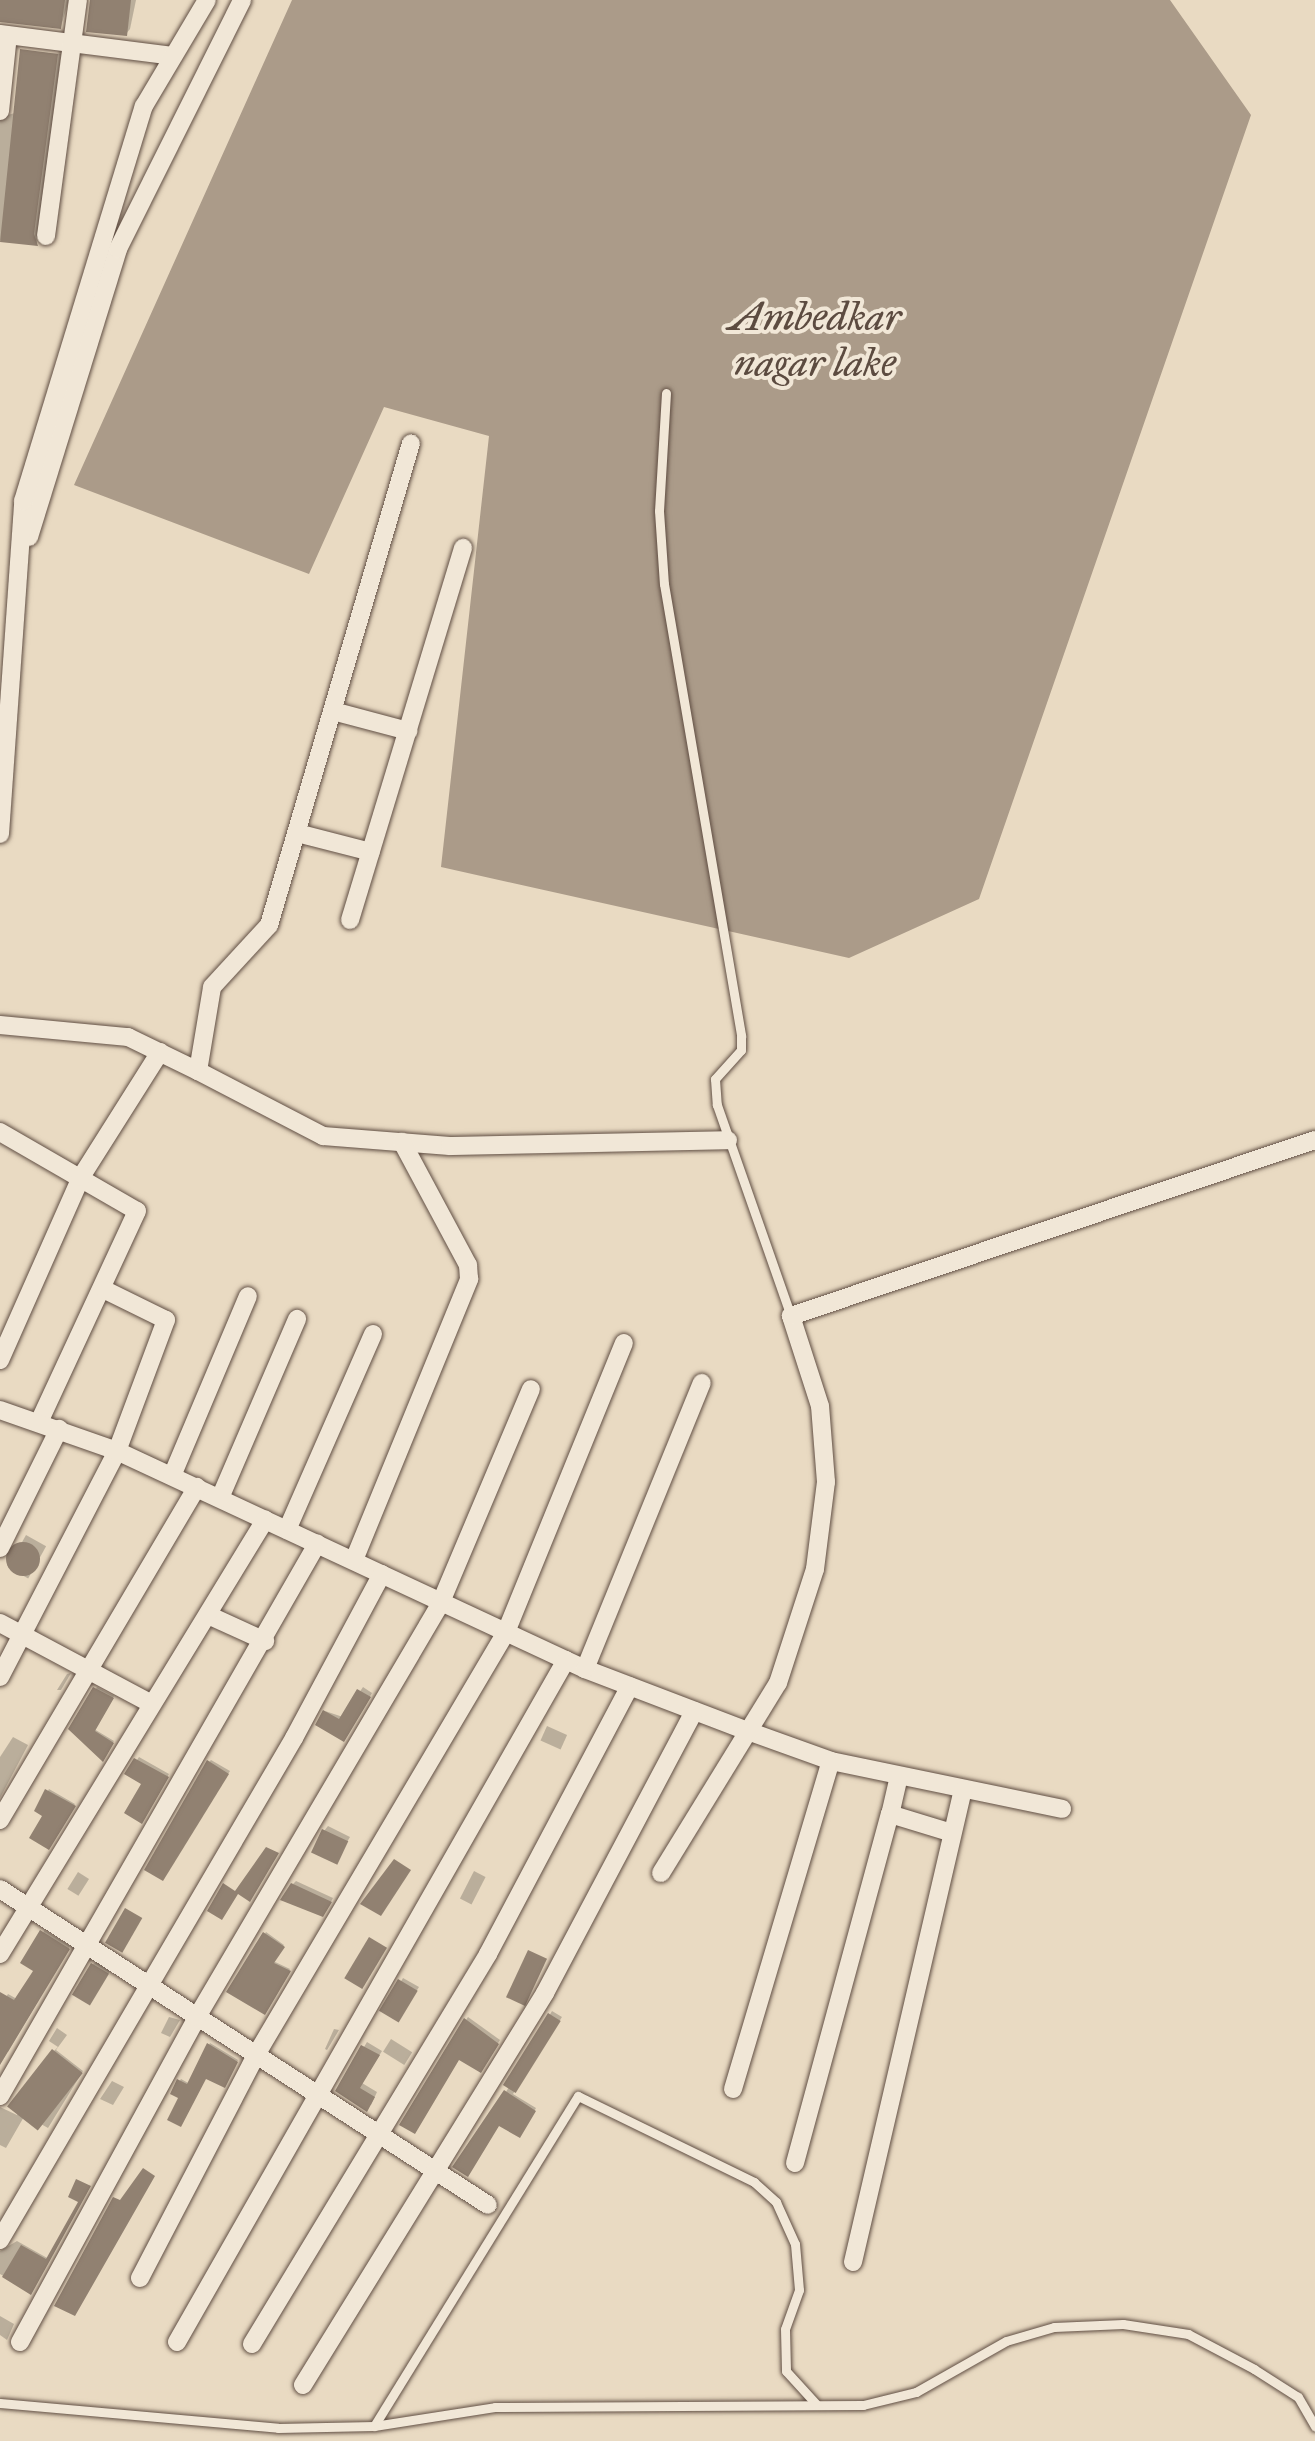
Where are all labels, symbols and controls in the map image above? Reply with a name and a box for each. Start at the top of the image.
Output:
water label: Ambedkar nagar lake [729,293,901,387]

